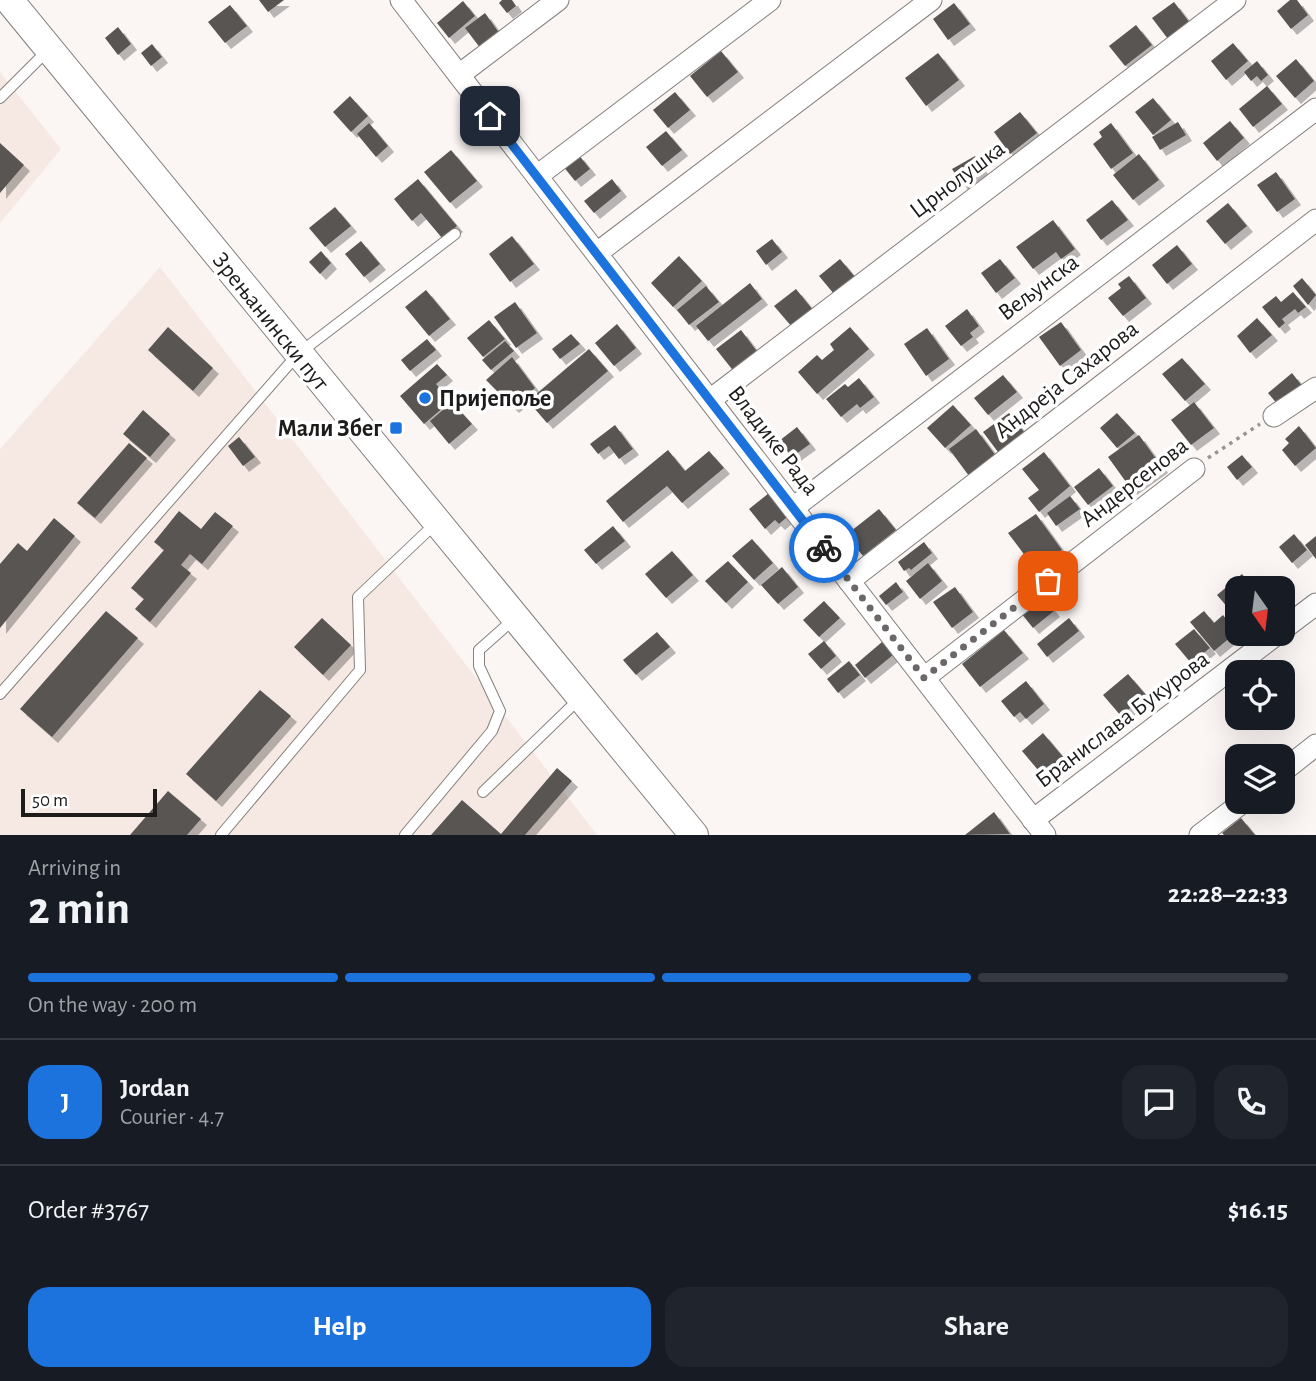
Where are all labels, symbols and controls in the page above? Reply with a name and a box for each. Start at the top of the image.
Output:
pin [460,86,520,146]
icon: home [471,97,509,135]
street label: Црнолушка [906,136,1010,223]
street label: Зрењанински пут [208,248,333,395]
street label: Вељунска [994,250,1083,326]
street label: Андреја Сахарова [990,316,1143,443]
street label: Владике Рада [723,381,823,500]
place label: Пријепоље [439,387,551,411]
marker: Пријепоље [417,390,433,406]
place label: Мали Збег [277,417,382,441]
marker: Мали Збег [388,420,404,436]
street label: Андерсенова [1076,434,1193,532]
courier [789,513,859,583]
icon: bike [805,529,843,567]
pin [1018,551,1078,611]
icon: bag [1029,562,1067,600]
north arrow [1225,576,1295,646]
map controls [1225,576,1295,814]
street label: Бранислава Букурова [1031,647,1214,793]
button: locate [1225,660,1295,730]
button: layers [1225,744,1295,814]
scale bar [21,786,158,818]
text: 50 m [32,791,68,810]
text: Arriving in [28,857,121,880]
text: 22:28–22:33 [1168,881,1288,907]
text: 2 min [28,886,130,932]
text: On the way · 200 m [28,994,197,1017]
button: chat [1122,1065,1196,1139]
button: phone [1214,1065,1288,1139]
text: Jordan [120,1075,190,1101]
text: J [61,1089,69,1115]
text: Courier · 4.7 [120,1106,224,1129]
text: Order #3767 [28,1197,149,1223]
text: $16.15 [1228,1197,1288,1223]
button: Help [28,1287,651,1367]
button: Share [665,1287,1288,1367]

